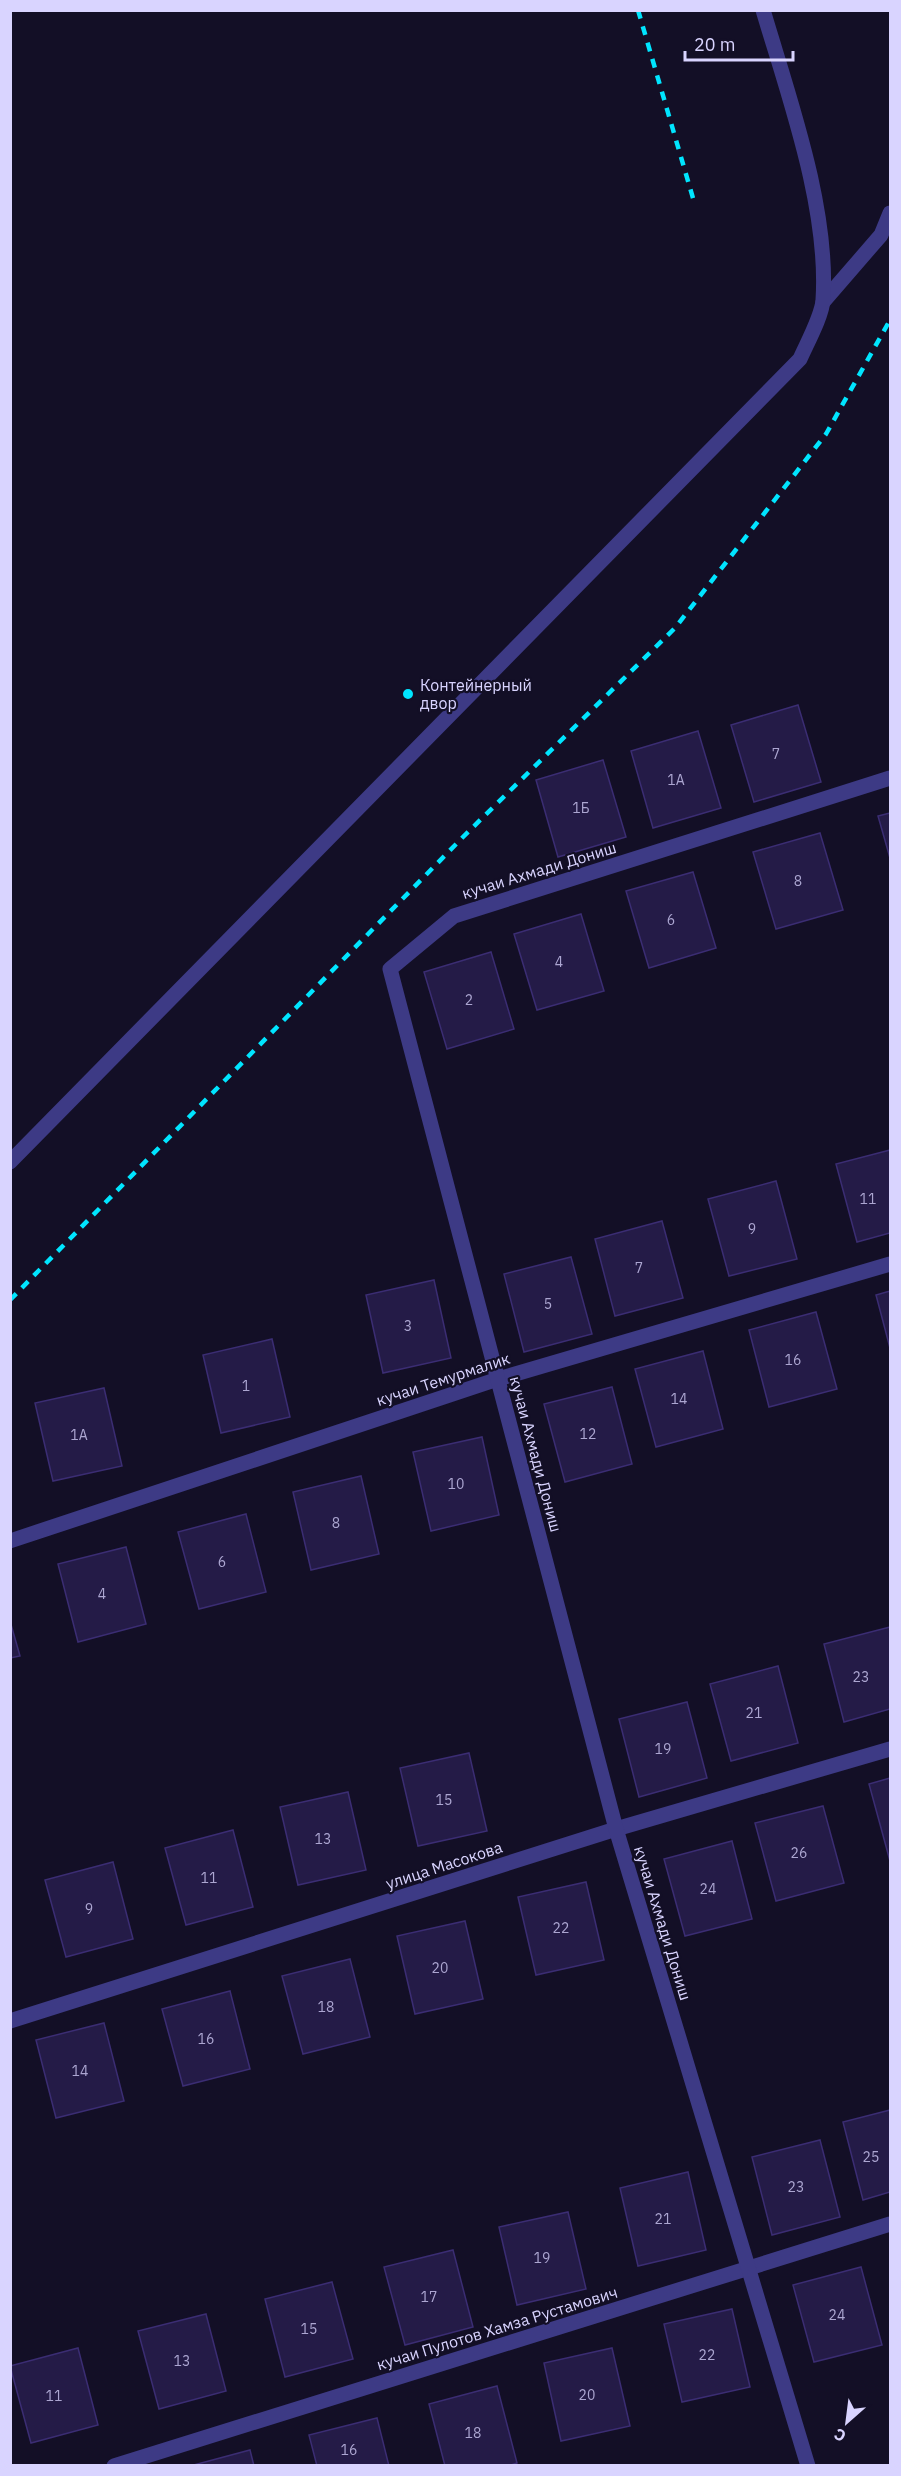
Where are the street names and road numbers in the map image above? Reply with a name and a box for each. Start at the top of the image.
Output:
street label: кучаи Ахмади Дониш [459,837,619,903]
street label: кучаи Темурмалик [374,1348,513,1410]
street label: кучаи Ахмади Дониш [506,1374,566,1534]
street label: улица Масокова [383,1837,505,1893]
street label: кучаи Ахмади Дониш [630,1843,696,2003]
street label: кучаи Пулотов Хамза Рустамович [374,2282,620,2374]

